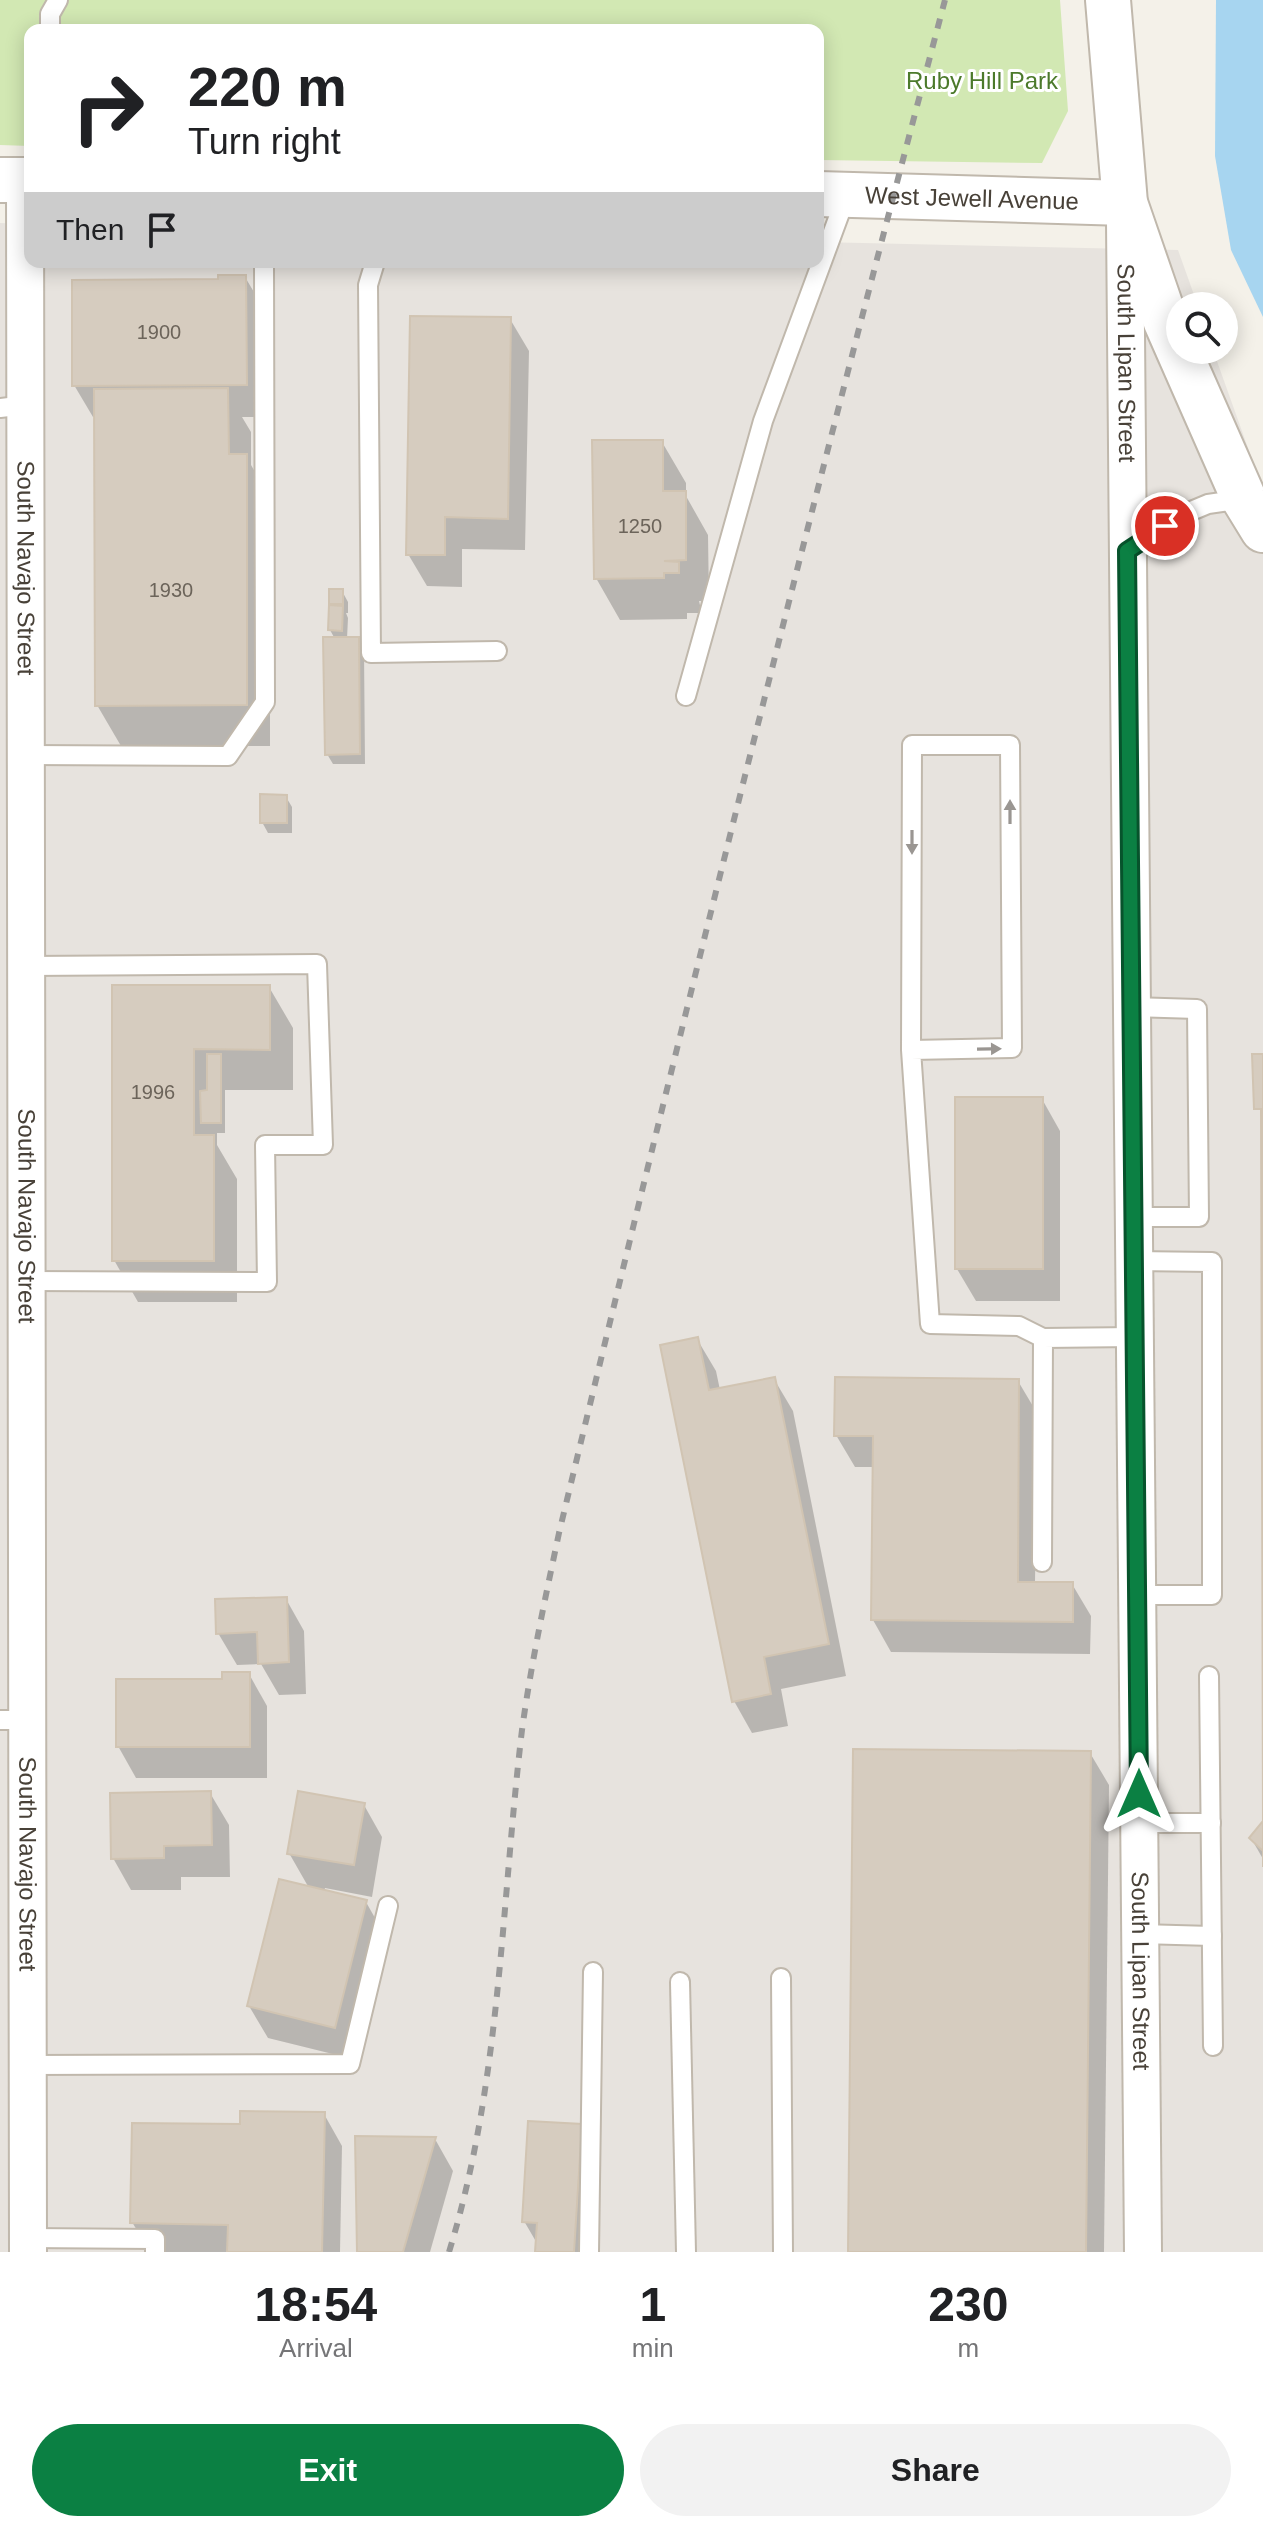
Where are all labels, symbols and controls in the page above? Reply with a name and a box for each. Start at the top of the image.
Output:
text: 220 m [188,55,347,118]
icon: right [56,56,160,160]
park label: Ruby Hill Park [906,67,1059,94]
text: Turn right [188,121,341,162]
street label: West Jewell Avenue [865,181,1079,215]
icon: arrive [140,208,184,252]
text: Then [56,213,124,246]
street label: South Lipan Street [1112,263,1141,463]
map controls [1166,292,1238,364]
button: search [1166,292,1238,364]
house number: 1900 [137,321,181,343]
street label: South Navajo Street [12,461,40,676]
pin [1131,492,1199,560]
icon: arrive [1143,504,1187,548]
house number: 1250 [618,515,662,537]
house number: 1930 [149,579,193,601]
one-way arrow [1004,799,1016,824]
one-way arrow [906,830,918,855]
one-way arrow [977,1042,1002,1055]
house number: 1996 [131,1081,175,1103]
street label: South Navajo Street [13,1109,41,1324]
position arrow [1097,1752,1181,1836]
street label: South Navajo Street [14,1757,42,1972]
street label: South Lipan Street [1127,1871,1155,2071]
text: 18:54 [255,2278,377,2331]
text: 1 [639,2278,666,2331]
text: 230 [928,2278,1008,2331]
text: Arrival [279,2333,353,2363]
text: min [632,2333,674,2363]
text: m [958,2333,979,2363]
button: Exit [32,2424,624,2516]
button: Share [640,2424,1231,2516]

